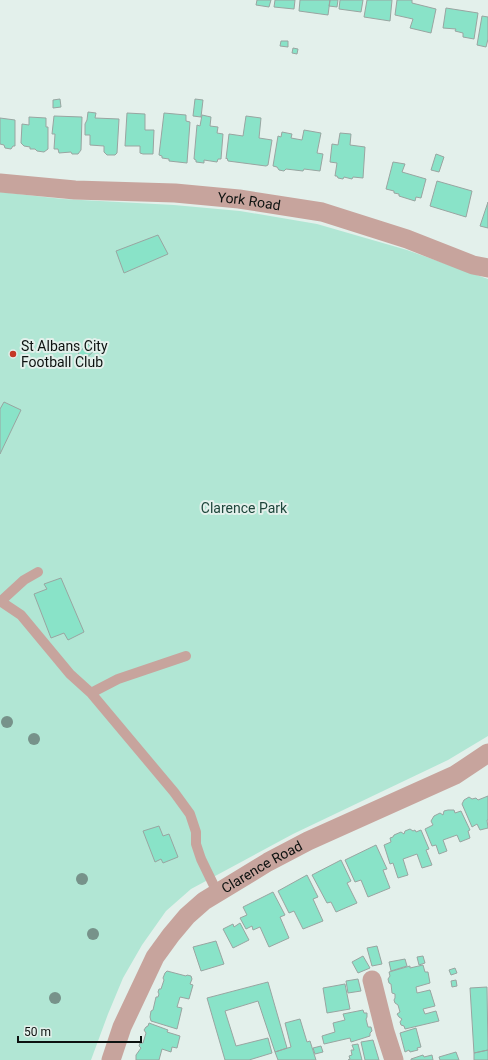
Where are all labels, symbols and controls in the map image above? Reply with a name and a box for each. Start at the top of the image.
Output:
street label: York Road [217,189,282,213]
place label: St Albans City Football Club [21,338,108,370]
marker: St Albans City Football Club [8,349,18,359]
park label: Clarence Park [201,500,288,516]
street label: Clarence Road [219,838,305,896]
scale bar [18,1018,141,1044]
text: 50 m [24,1025,51,1039]

